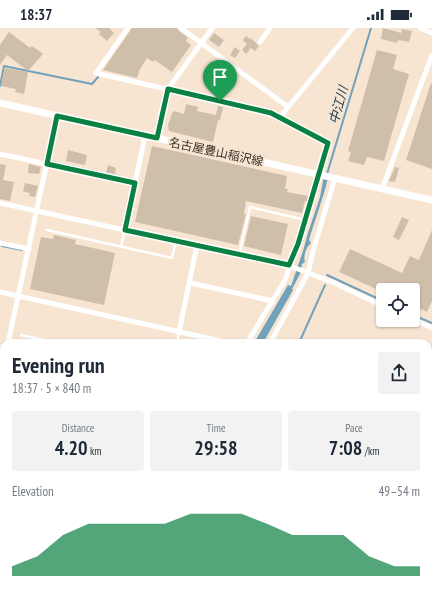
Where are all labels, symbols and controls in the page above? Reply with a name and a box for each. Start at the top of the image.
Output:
text: 18:37 [20,5,52,24]
pin [203,60,237,101]
icon: arrive [209,66,231,88]
water label: 中江川 [325,82,353,126]
street label: 名古屋豊山稲沢線 [168,134,265,169]
map controls [376,283,420,327]
button: locate [376,283,420,327]
text: Evening run [12,351,105,379]
button: share [378,352,420,394]
text: 18:37 · 5 × 840 m [12,380,91,397]
text: Distance [62,421,94,435]
text: Time [206,421,226,435]
text: Pace [345,421,363,435]
text: 4.20 [55,435,88,461]
text: 29:58 [194,435,238,461]
text: 7:08 [329,435,362,461]
text: km [88,444,101,458]
text: /km [362,444,379,458]
text: Elevation [12,483,54,500]
text: 49–54 m [378,483,420,500]

